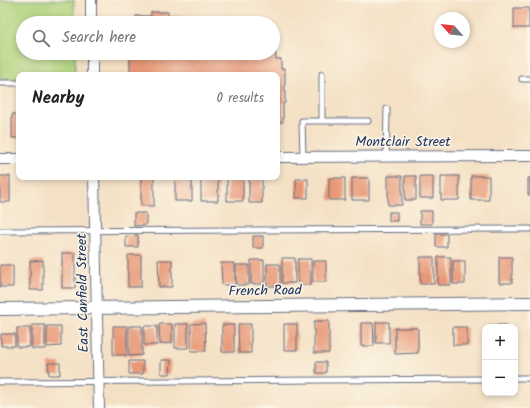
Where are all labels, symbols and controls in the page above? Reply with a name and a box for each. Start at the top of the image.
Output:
north arrow [434,12,470,48]
search box [16,16,280,60]
text: Search here [62,26,136,50]
icon: search [30,27,52,49]
text: Nearby [32,85,84,112]
text: 0 results [217,88,264,109]
street label: Montclair Street [355,131,451,153]
street label: East Canfield Street [71,233,95,353]
street label: French Road [228,279,303,303]
map controls [482,324,518,396]
button: + [482,324,518,360]
button: − [482,360,518,396]

